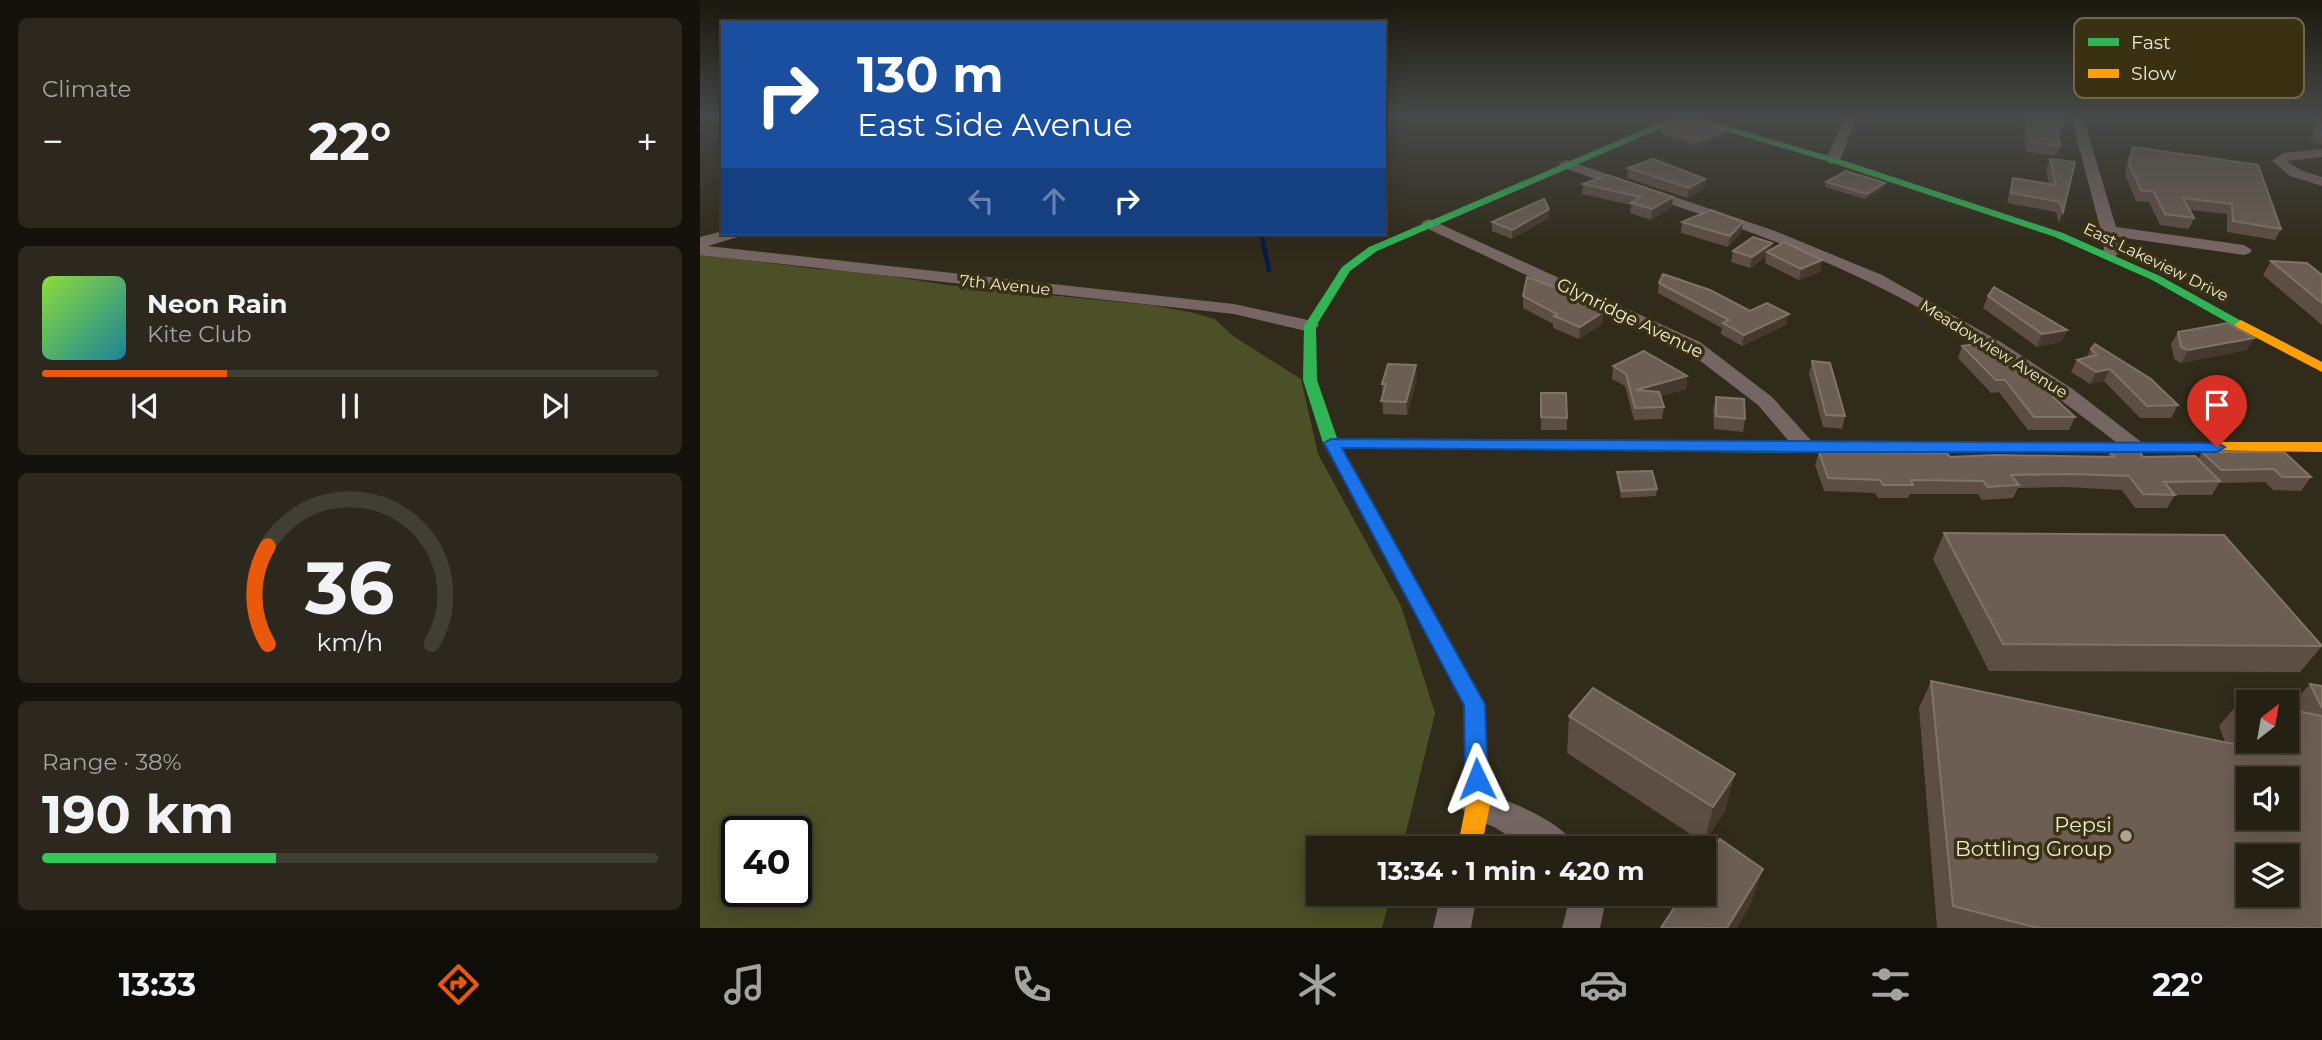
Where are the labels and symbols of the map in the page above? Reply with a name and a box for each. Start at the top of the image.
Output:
legend [2074,18,2304,98]
text: Fast [2131,31,2171,54]
text: Slow [2131,62,2176,85]
street label: East Lakeview Drive [2080,219,2232,305]
street label: 7th Avenue [959,271,1051,299]
street label: Glynridge Avenue [1553,273,1707,363]
street label: Meadowview Avenue [1917,296,2071,402]
pin [2187,375,2247,447]
north arrow [2236,690,2300,752]
position arrow [1440,742,1514,816]
place label: Pepsi Bottling Group [1955,812,2112,861]
speed limit sign: 40 [721,816,812,907]
marker: Pepsi Bottling Group [2118,828,2134,844]

